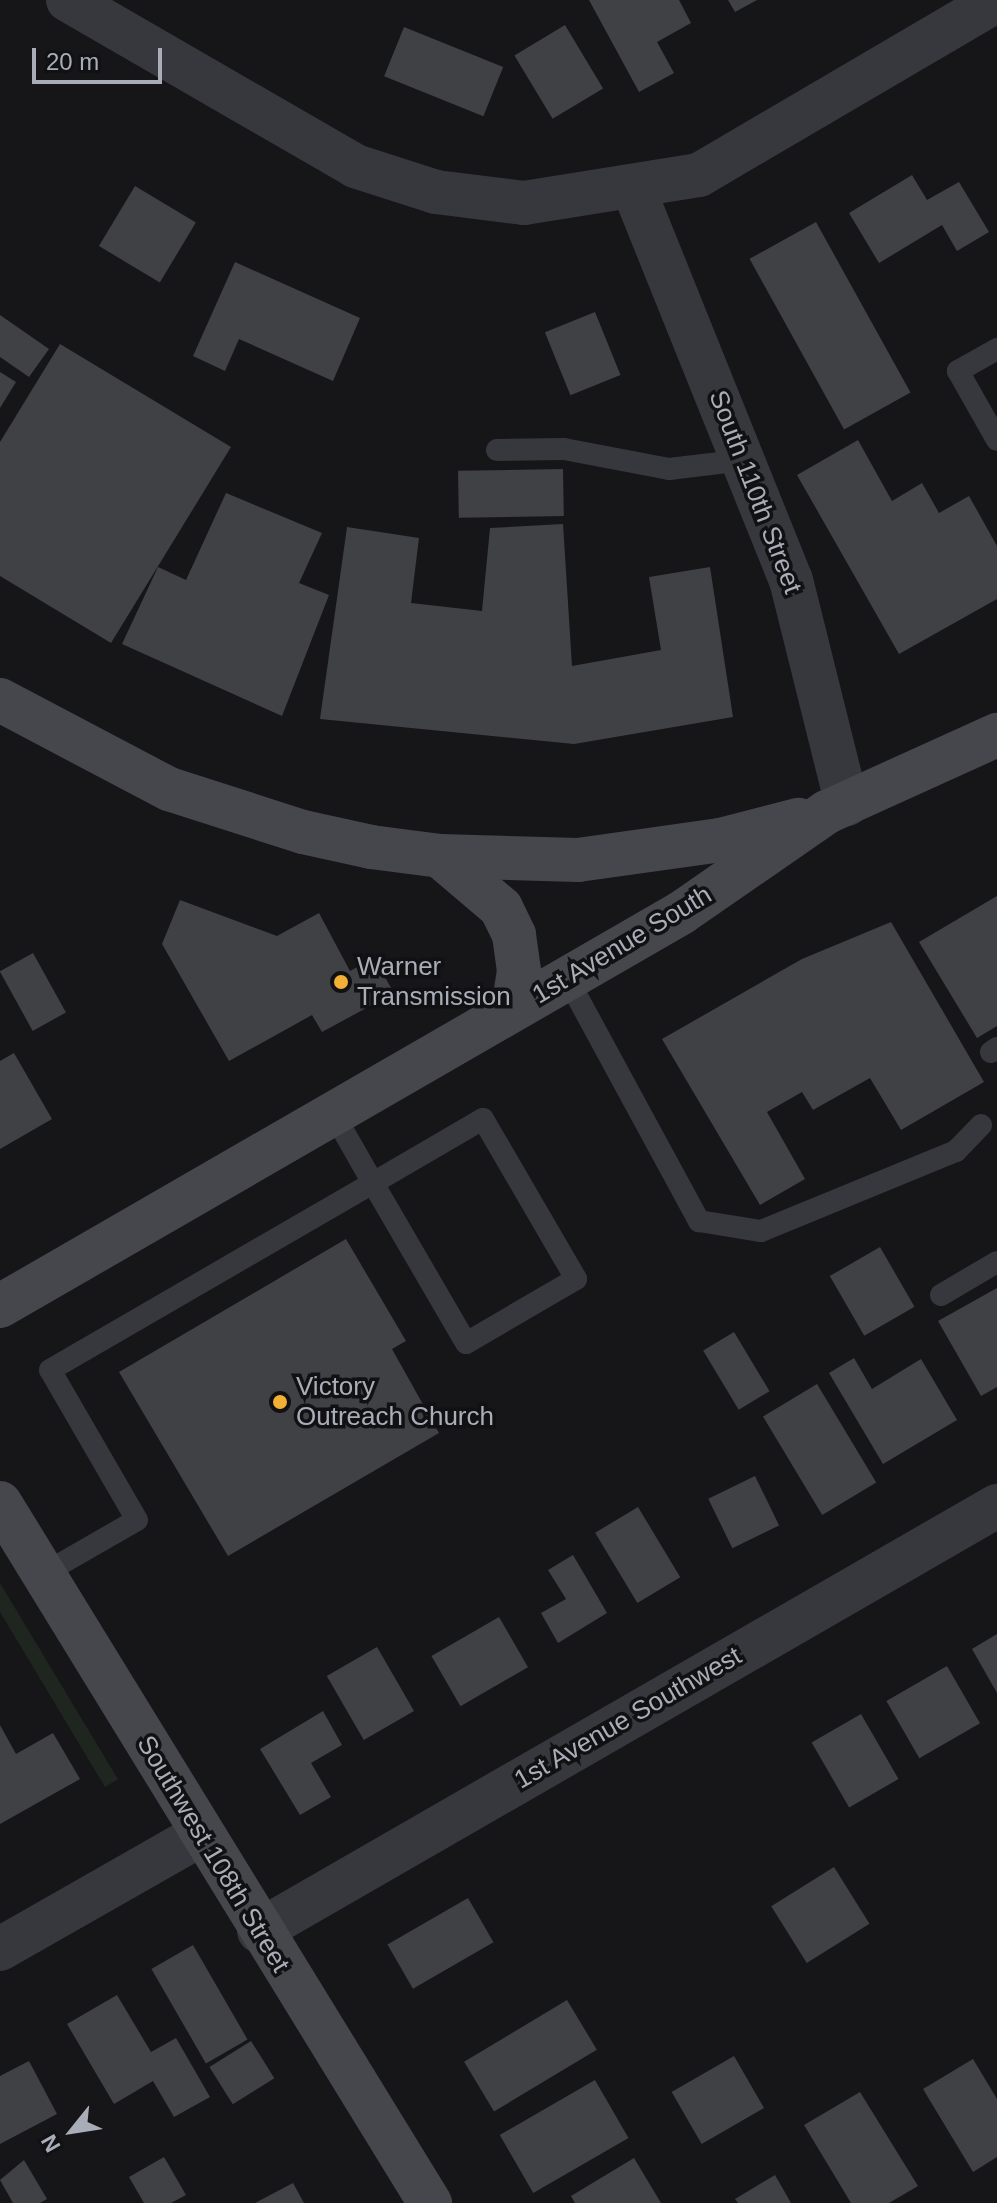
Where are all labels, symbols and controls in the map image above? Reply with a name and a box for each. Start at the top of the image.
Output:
scale bar [36,32,166,82]
text: 20 m [46,48,99,75]
street label: South 110th Street [702,386,808,598]
street label: 1st Avenue South [526,879,718,1011]
place label: Warner Transmission [357,951,511,1012]
marker: Warner Transmission [332,973,350,991]
place label: Victory Outreach Church [296,1371,494,1432]
marker: Victory Outreach Church [271,1393,289,1411]
street label: 1st Avenue Southwest [508,1640,748,1796]
street label: Southwest 108th Street [130,1730,296,1978]
north arrow [32,2091,112,2171]
text: N [36,2130,66,2156]

